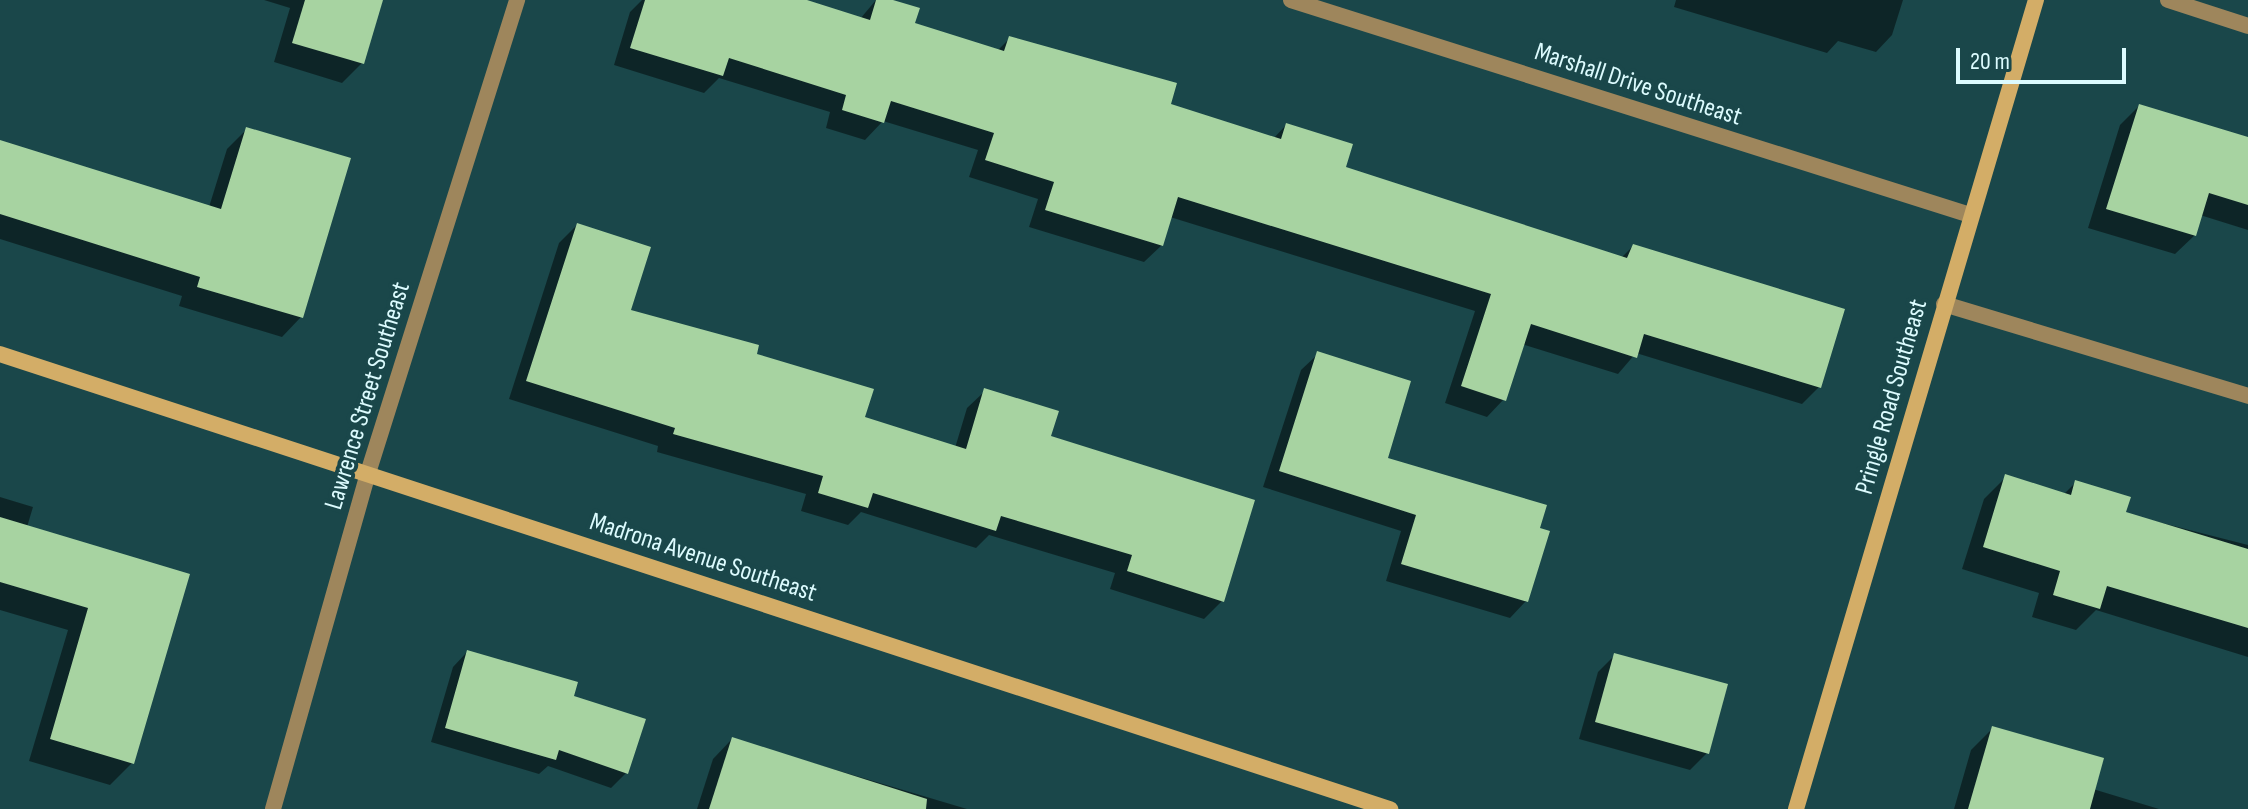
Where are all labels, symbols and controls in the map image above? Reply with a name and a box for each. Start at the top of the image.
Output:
scale bar [1960,32,2130,82]
street label: Marshall Drive Southeast [1531,37,1745,133]
text: 20 m [1970,47,2010,76]
street label: Lawrence Street Southeast [319,279,417,513]
street label: Pringle Road Southeast [1849,296,1935,498]
street label: Madrona Avenue Southeast [586,507,820,609]

